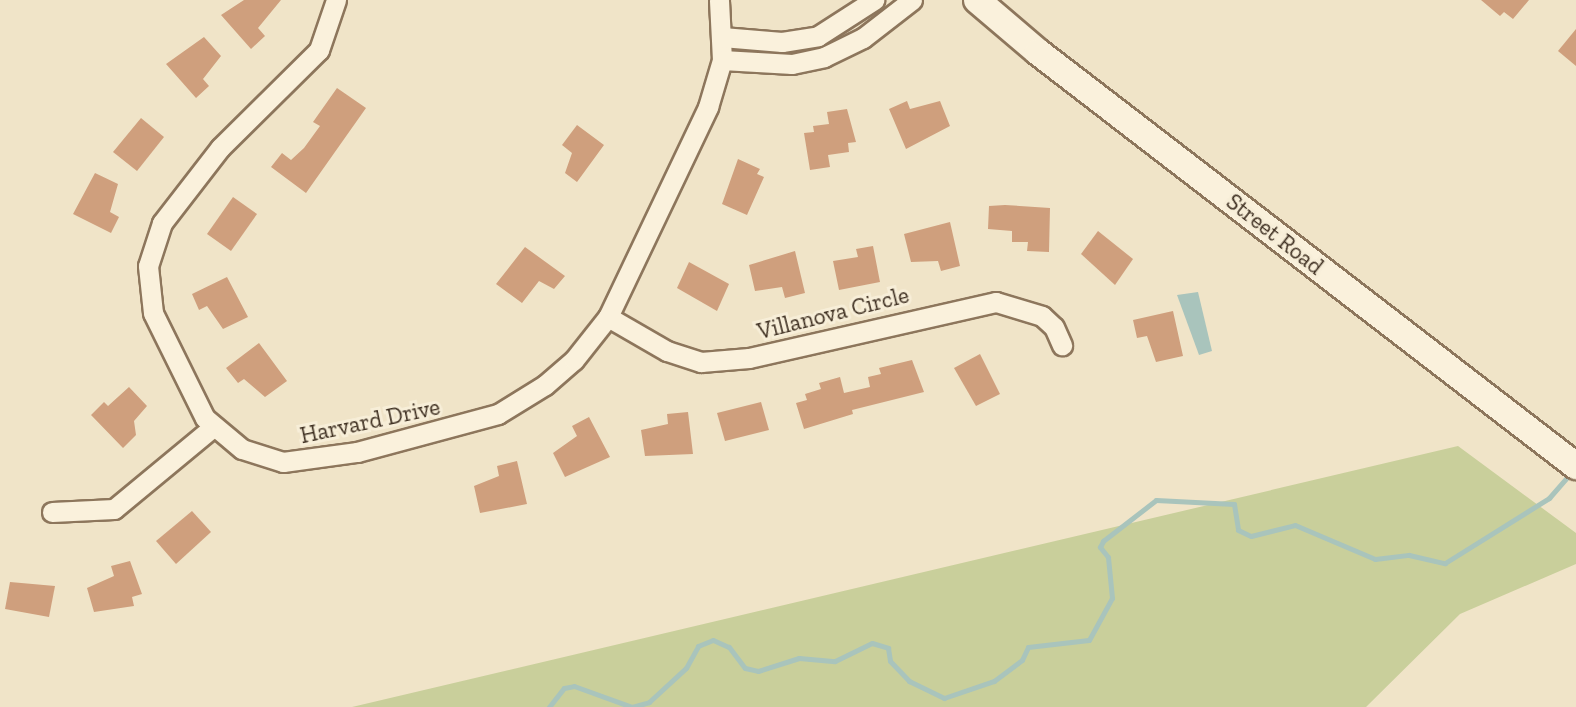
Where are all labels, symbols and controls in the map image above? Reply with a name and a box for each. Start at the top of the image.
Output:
street label: Street Road [1221,188,1329,280]
street label: Villanova Circle [754,281,912,345]
street label: Harvard Drive [298,393,442,449]

